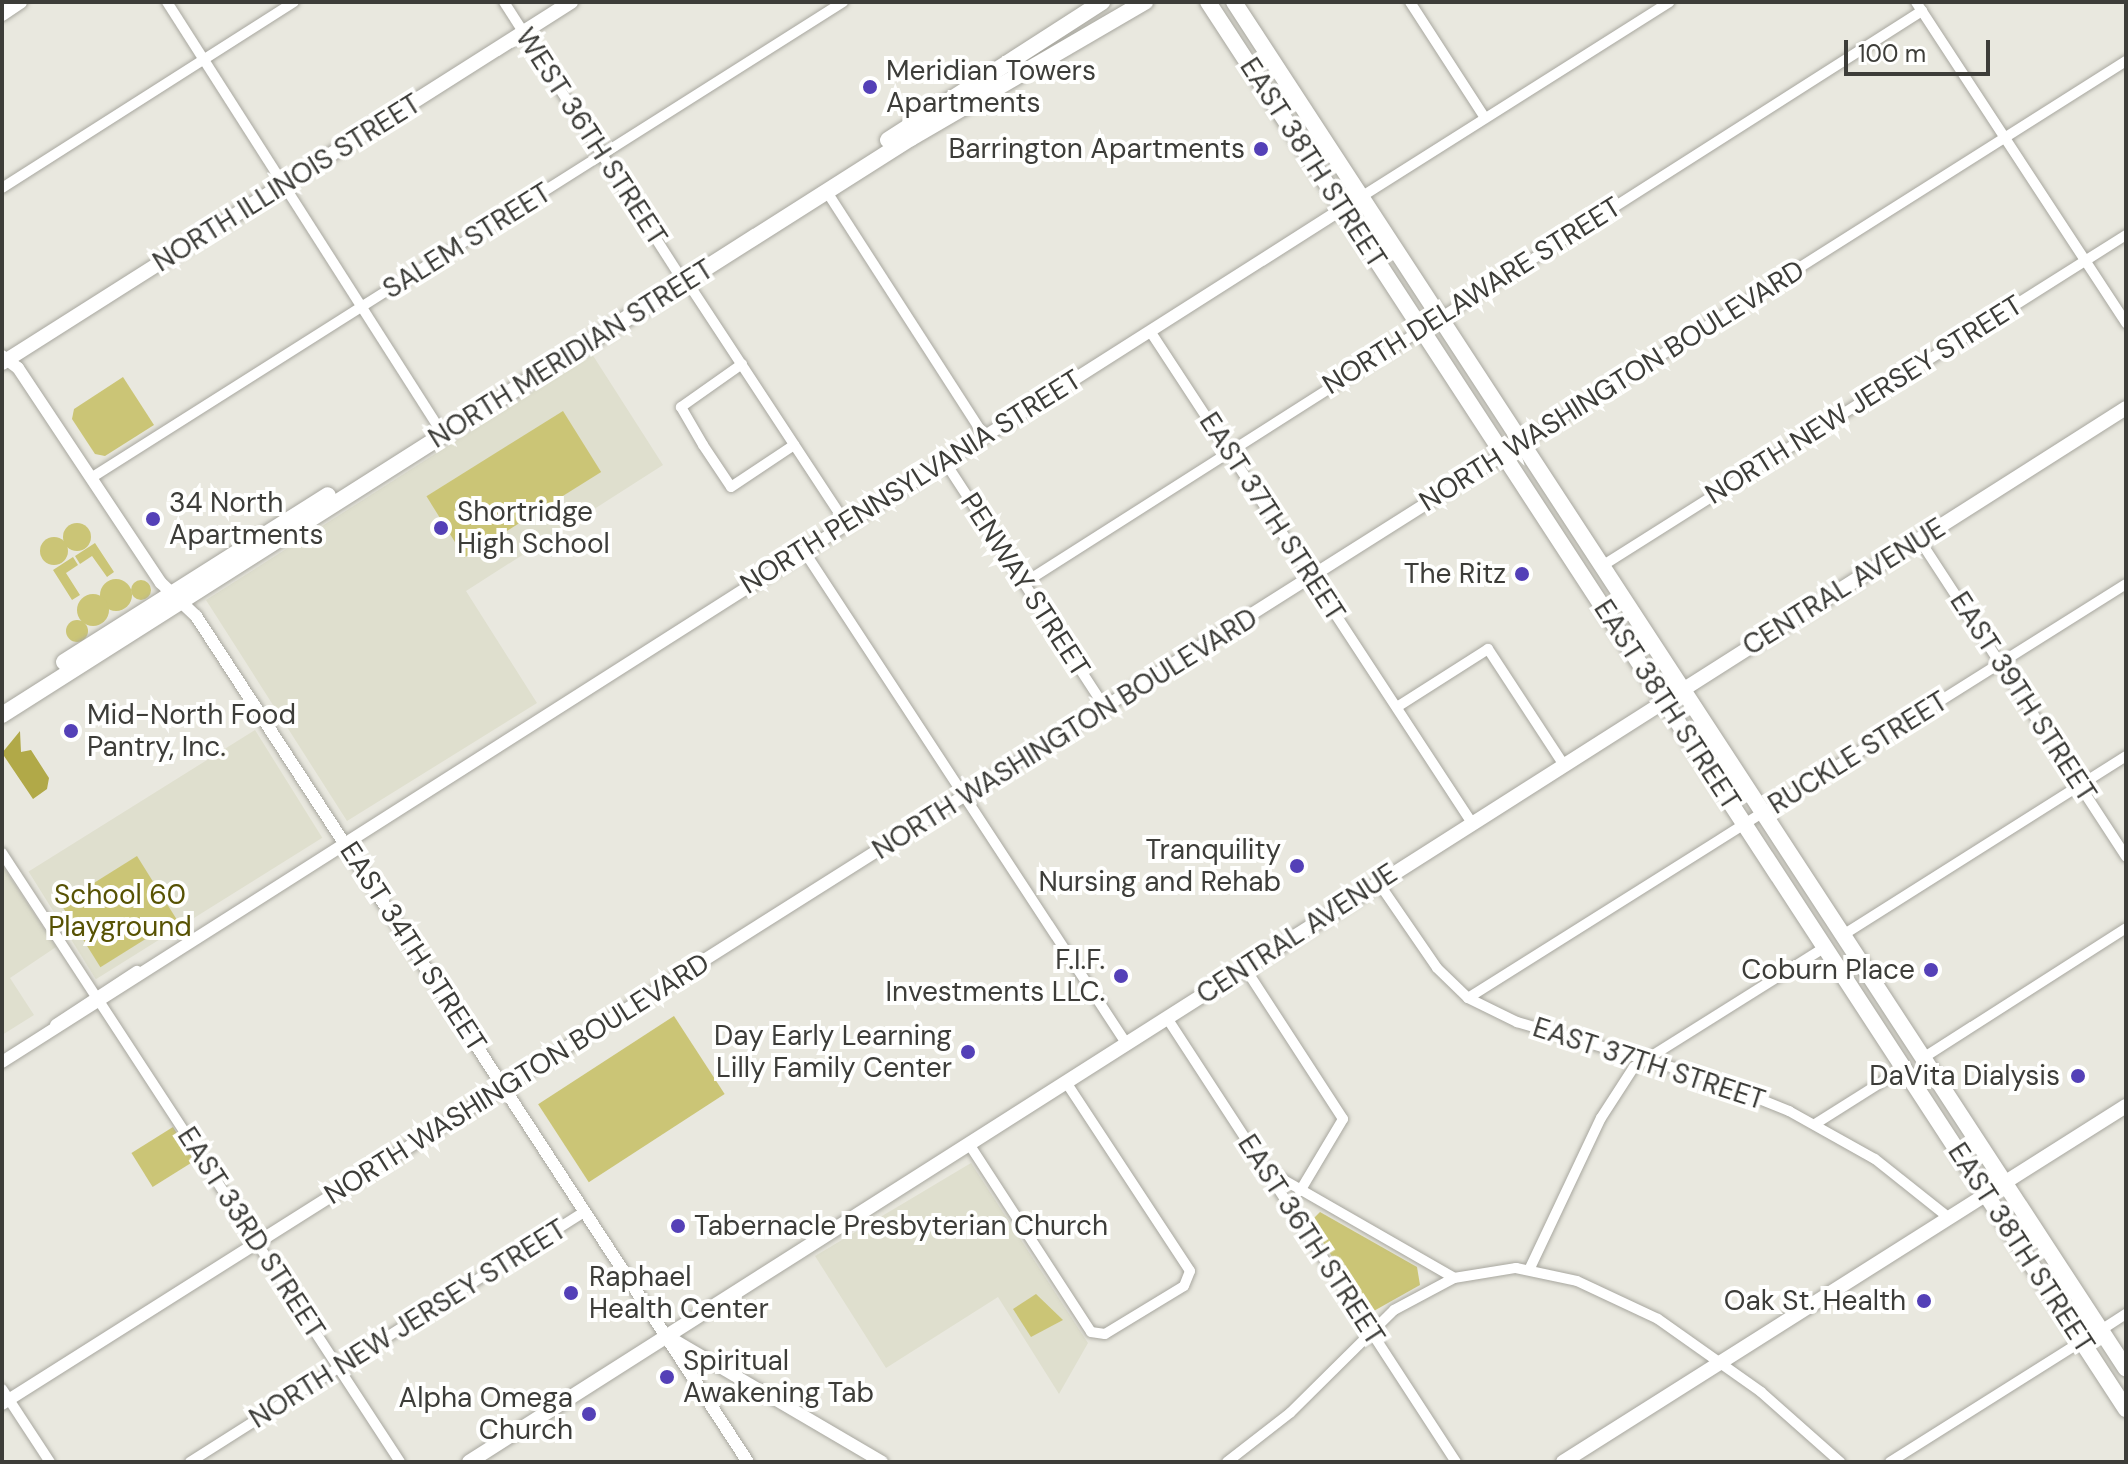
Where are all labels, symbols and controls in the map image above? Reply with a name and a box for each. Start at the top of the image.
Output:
street label: WEST 36TH STREET [508,22,674,252]
scale bar [1848,24,1994,74]
text: 100 m [1858,38,1926,69]
street label: EAST 38TH STREET [1233,52,1393,274]
place label: Meridian Towers Apartments [886,54,1096,120]
marker: Meridian Towers Apartments [861,78,879,96]
street label: NORTH ILLINOIS STREET [147,87,427,279]
place label: Barrington Apartments [948,132,1245,166]
marker: Barrington Apartments [1252,140,1270,158]
street label: SALEM STREET [377,176,557,306]
street label: NORTH DELAWARE STREET [1317,190,1627,402]
street label: NORTH MERIDIAN STREET [423,253,719,455]
street label: NORTH WASHINGTON BOULEVARD [1413,253,1811,519]
street label: NORTH NEW JERSEY STREET [1699,288,2029,512]
street label: NORTH PENNSYLVANIA STREET [734,363,1088,601]
street label: EAST 37TH STREET [1192,406,1352,628]
place label: 34 North Apartments [169,486,324,552]
street label: PENWAY STREET [953,487,1097,683]
place label: Shortridge High School [457,495,610,561]
marker: 34 North Apartments [144,510,162,528]
street label: CENTRAL AVENUE [1737,511,1951,663]
marker: Shortridge High School [432,519,450,537]
place label: The Ritz [1404,557,1506,591]
marker: The Ritz [1513,565,1531,583]
street label: EAST 39TH STREET [1943,586,2103,808]
street label: EAST 38TH STREET [1587,594,1747,816]
street label: NORTH WASHINGTON BOULEVARD [866,601,1264,867]
street label: RUCKLE STREET [1762,684,1954,822]
place label: Mid-North Food Pantry, Inc. [87,698,296,764]
marker: Mid-North Food Pantry, Inc. [62,722,80,740]
place label: Tranquility Nursing and Rehab [1038,833,1281,899]
street label: EAST 34TH STREET [333,836,493,1058]
street label: CENTRAL AVENUE [1190,857,1404,1011]
marker: Tranquility Nursing and Rehab [1288,857,1306,875]
park label: School 60 Playground [48,878,192,944]
place label: F.I.F. Investments LLC. [886,943,1105,1009]
street label: NORTH WASHINGTON BOULEVARD [318,946,716,1212]
place label: Coburn Place [1741,953,1915,987]
marker: Coburn Place [1922,961,1940,979]
marker: F.I.F. Investments LLC. [1112,967,1130,985]
street label: EAST 37TH STREET [1529,1011,1769,1117]
place label: Day Early Learning Lilly Family Center [714,1019,952,1085]
marker: Day Early Learning Lilly Family Center [959,1043,977,1061]
place label: DaVita Dialysis [1869,1059,2060,1093]
marker: DaVita Dialysis [2067,1065,2089,1087]
street label: EAST 33RD STREET [170,1121,332,1345]
street label: EAST 36TH STREET [1230,1128,1392,1352]
street label: EAST 38TH STREET [1941,1137,2101,1359]
place label: Tabernacle Presbyterian Church [694,1209,1108,1243]
street label: NORTH NEW JERSEY STREET [243,1212,573,1436]
marker: Tabernacle Presbyterian Church [669,1217,687,1235]
place label: Raphael Health Center [589,1260,769,1326]
marker: Raphael Health Center [560,1282,582,1304]
place label: Oak St. Health [1724,1284,1906,1318]
marker: Oak St. Health [1913,1290,1935,1312]
place label: Spiritual Awakening Tab [683,1344,874,1410]
marker: Spiritual Awakening Tab [658,1368,676,1386]
place label: Alpha Omega Church [399,1381,573,1447]
marker: Alpha Omega Church [580,1405,598,1423]

